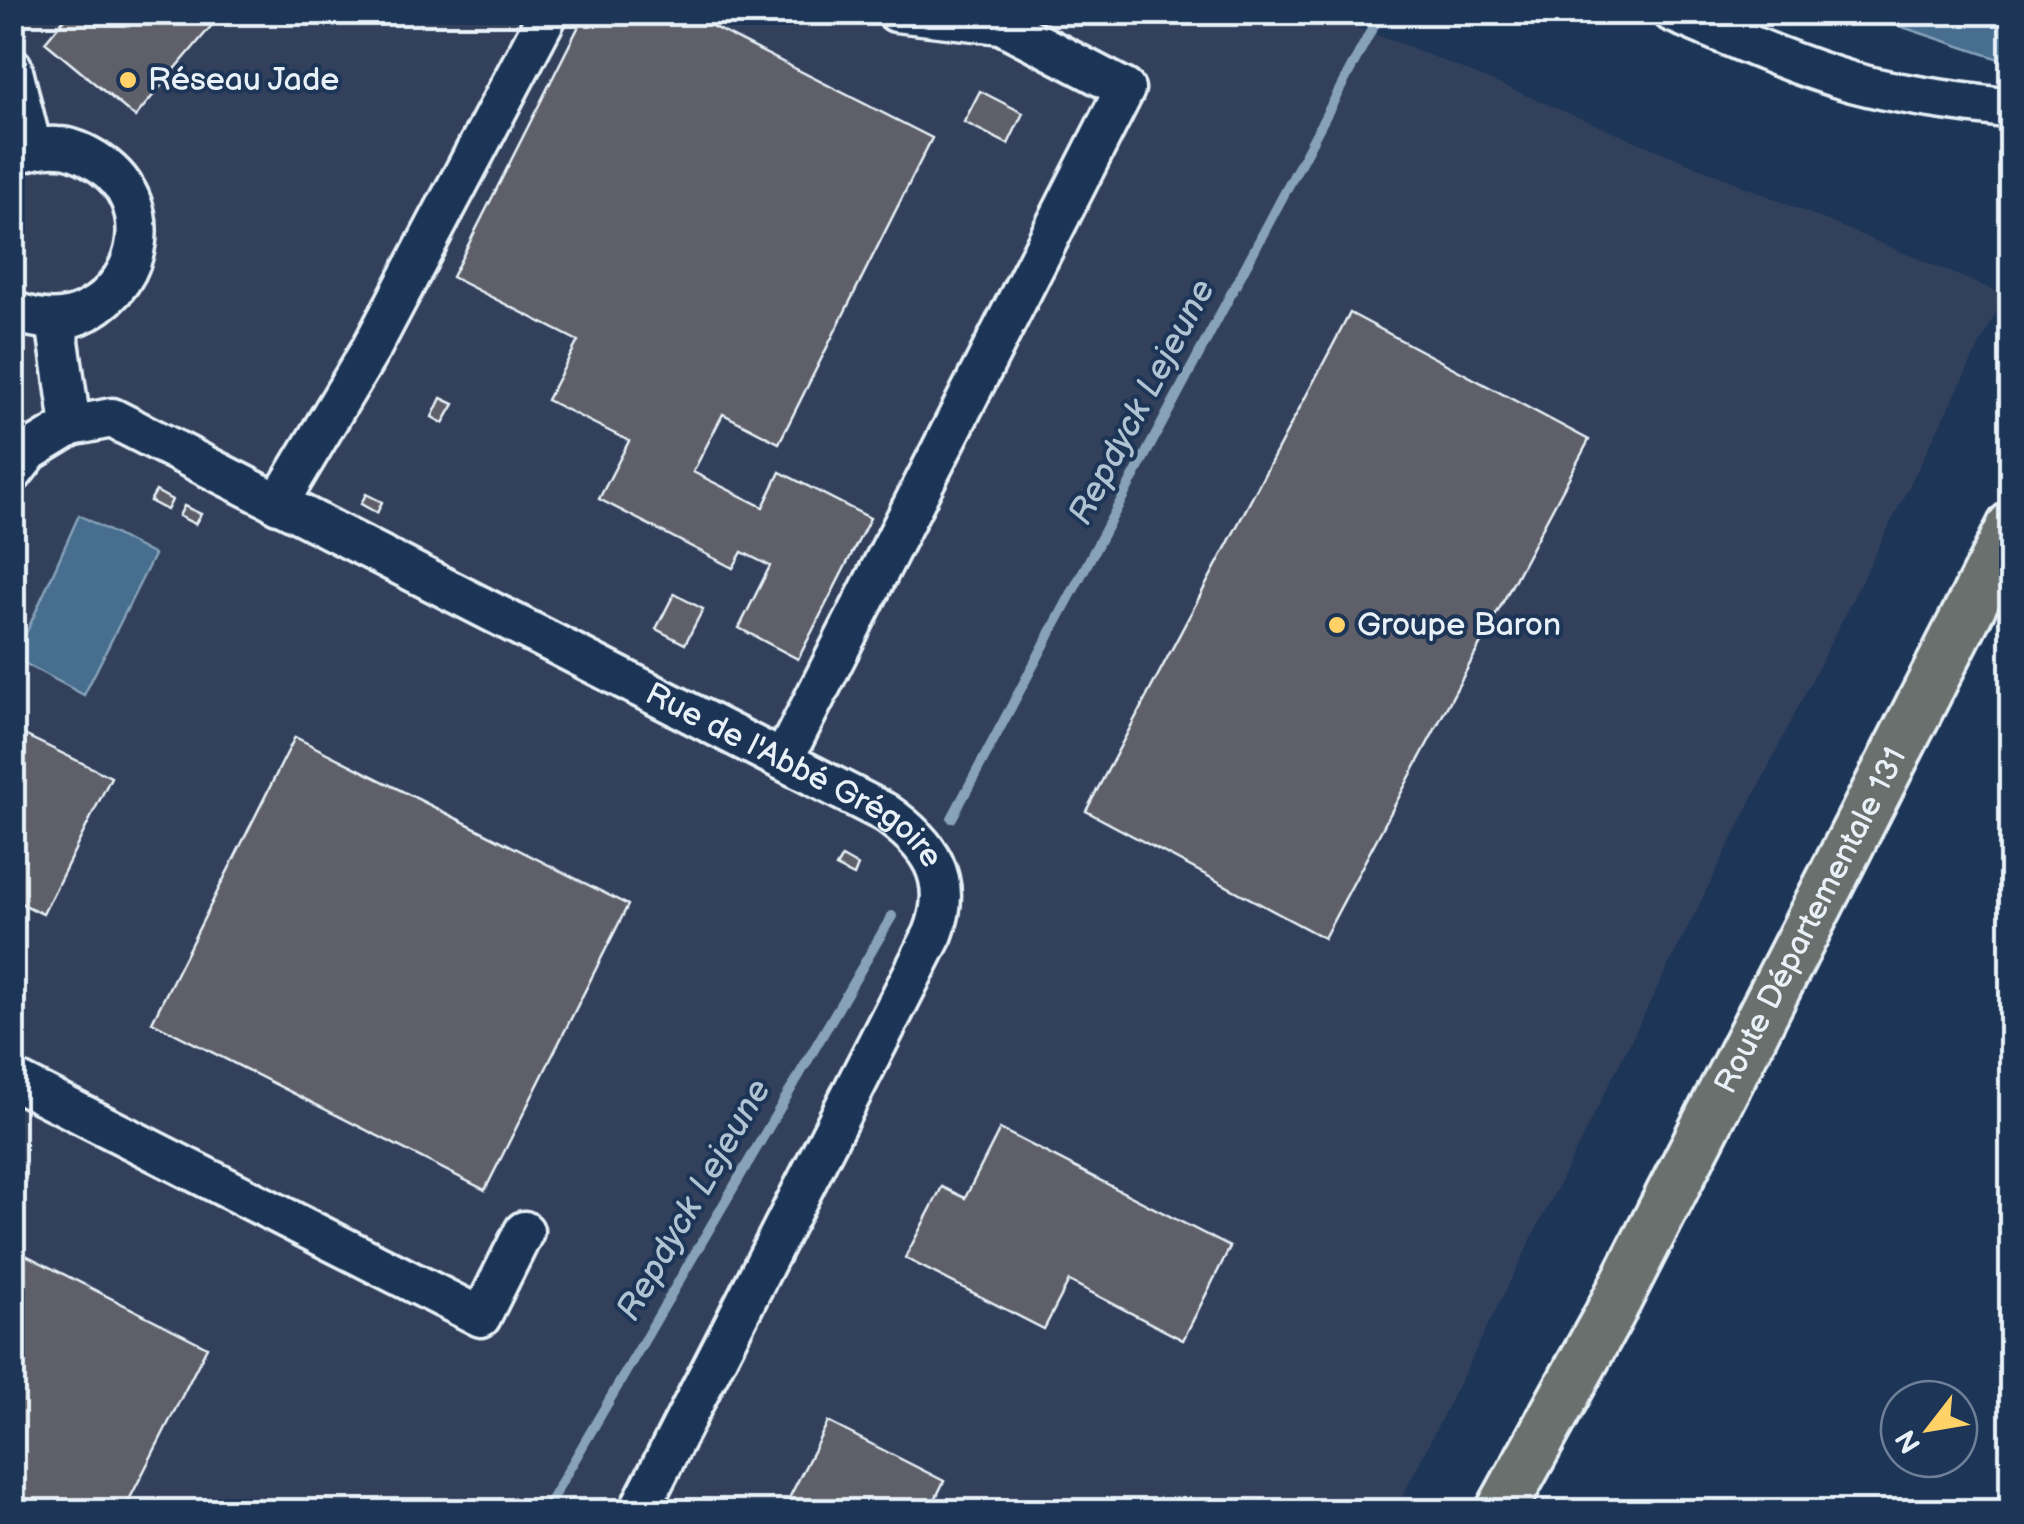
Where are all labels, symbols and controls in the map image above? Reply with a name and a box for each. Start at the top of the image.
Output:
place label: Réseau Jade [148,61,339,100]
marker: Réseau Jade [117,69,139,91]
water label: Repdyck Lejeune [1059,272,1225,532]
place label: Groupe Baron [1357,606,1561,645]
marker: Groupe Baron [1326,614,1348,636]
street label: Rue de l'Abbé Grégoire [639,674,951,875]
street label: Route Départementale 131 [1706,741,1915,1100]
water label: Repdyck Lejeune [607,1072,781,1328]
north arrow [1879,1379,1979,1479]
text: N [1889,1424,1928,1459]

